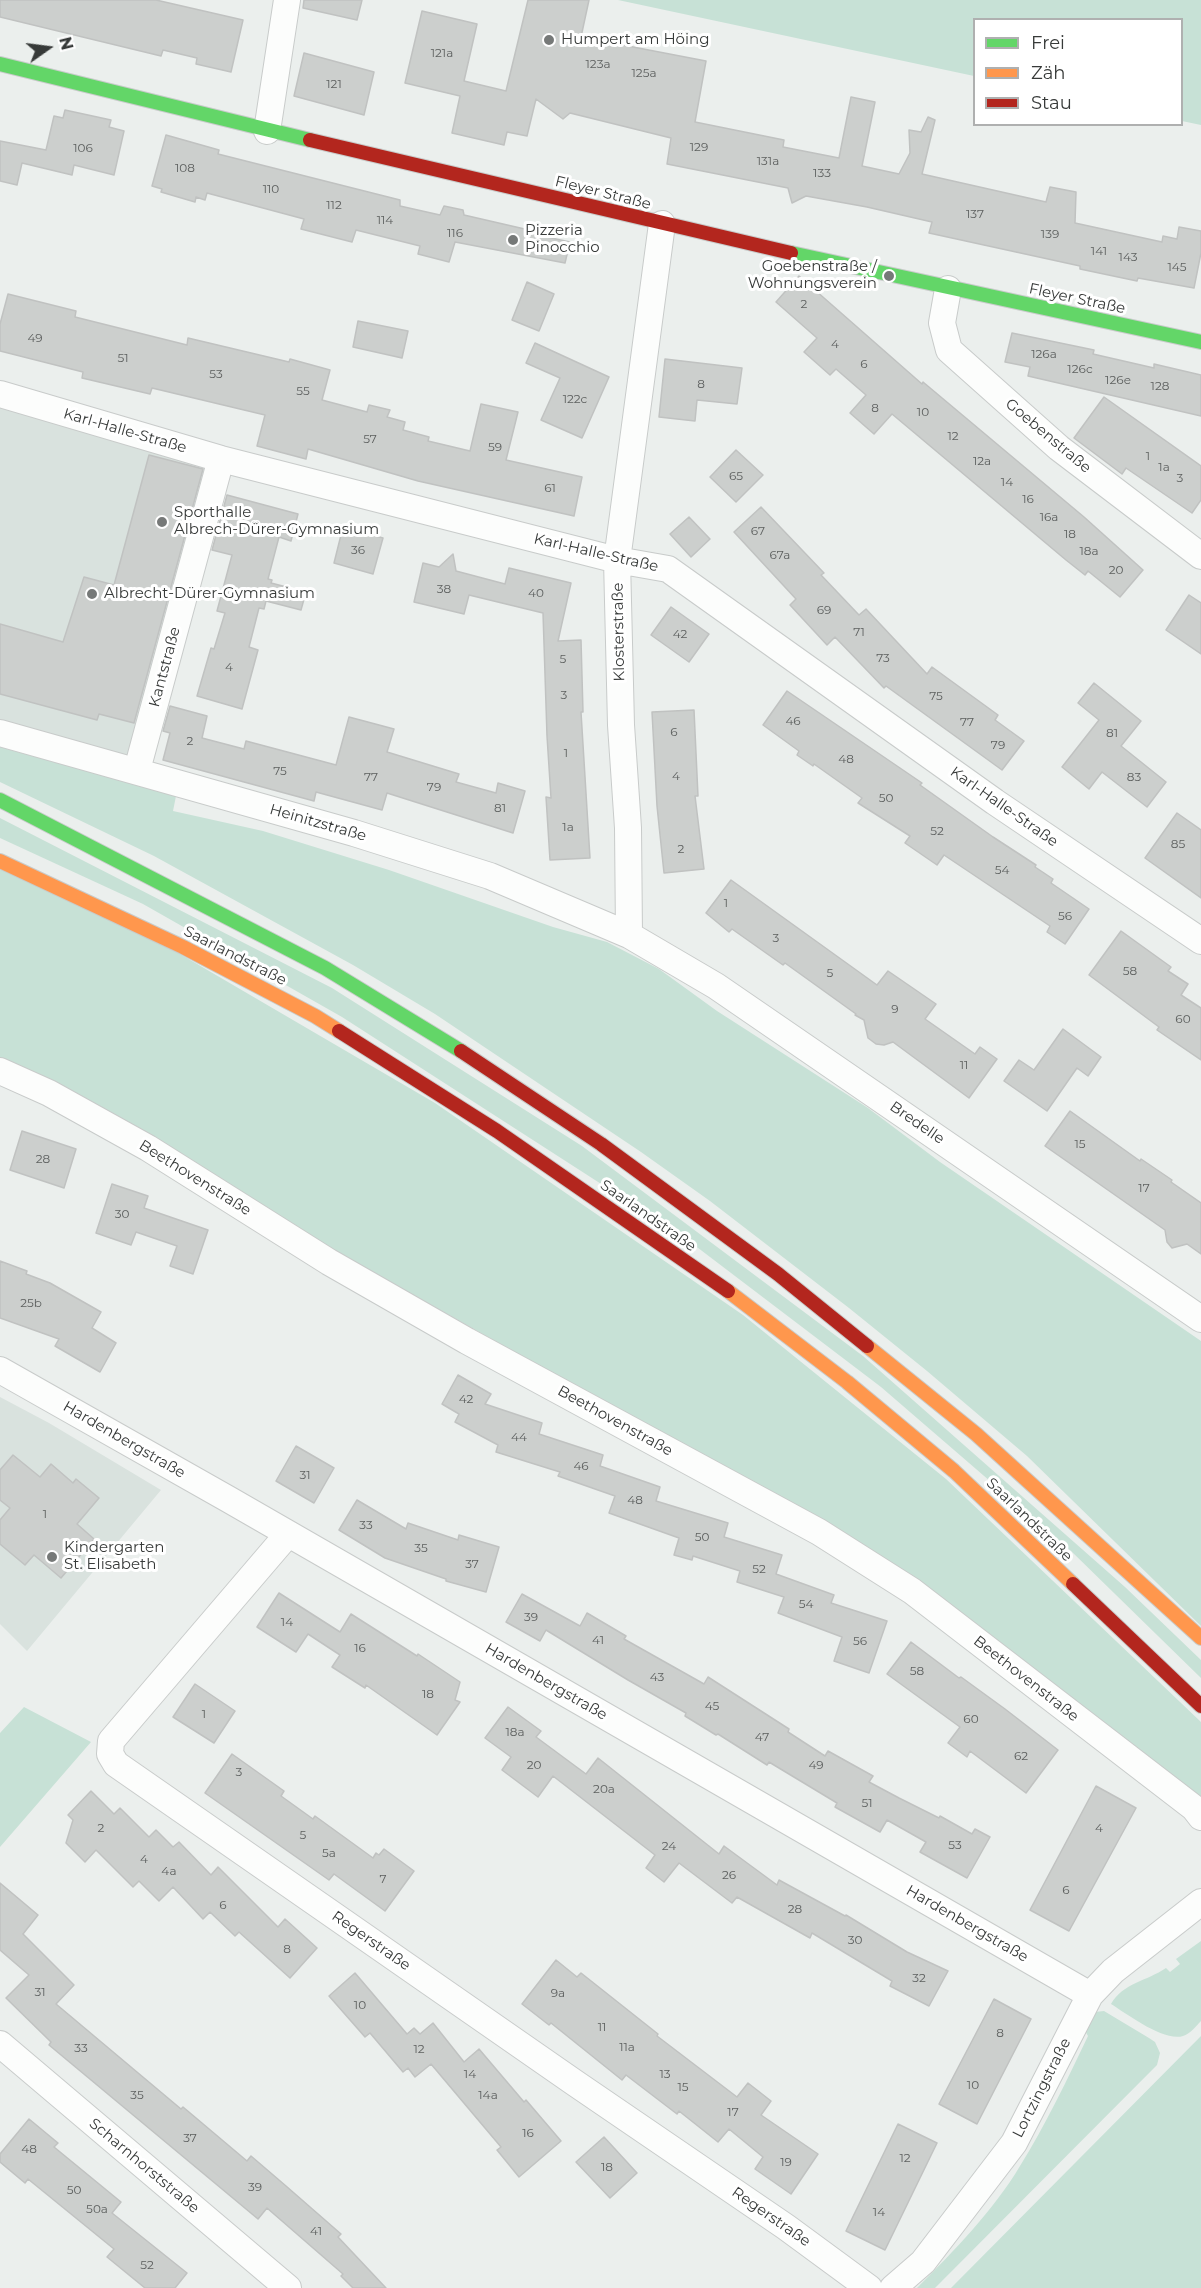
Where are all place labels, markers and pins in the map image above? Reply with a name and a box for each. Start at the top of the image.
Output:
place label: Humpert am Höing [561,31,709,49]
marker: Humpert am Höing [542,33,556,47]
place label: Pizzeria Pinocchio [525,222,600,257]
marker: Pizzeria Pinocchio [506,233,520,247]
place label: Goebenstraße / Wohnungsverein [748,258,877,293]
marker: Goebenstraße / Wohnungsverein [882,269,896,283]
place label: Sporthalle Albrech-Dürer-Gymnasium [174,504,379,539]
marker: Sporthalle Albrech-Dürer-Gymnasium [155,515,169,529]
place label: Albrecht-Dürer-Gymnasium [104,585,315,603]
marker: Albrecht-Dürer-Gymnasium [85,587,99,601]
place label: Kindergarten St. Elisabeth [64,1539,164,1574]
marker: Kindergarten St. Elisabeth [45,1550,59,1564]

